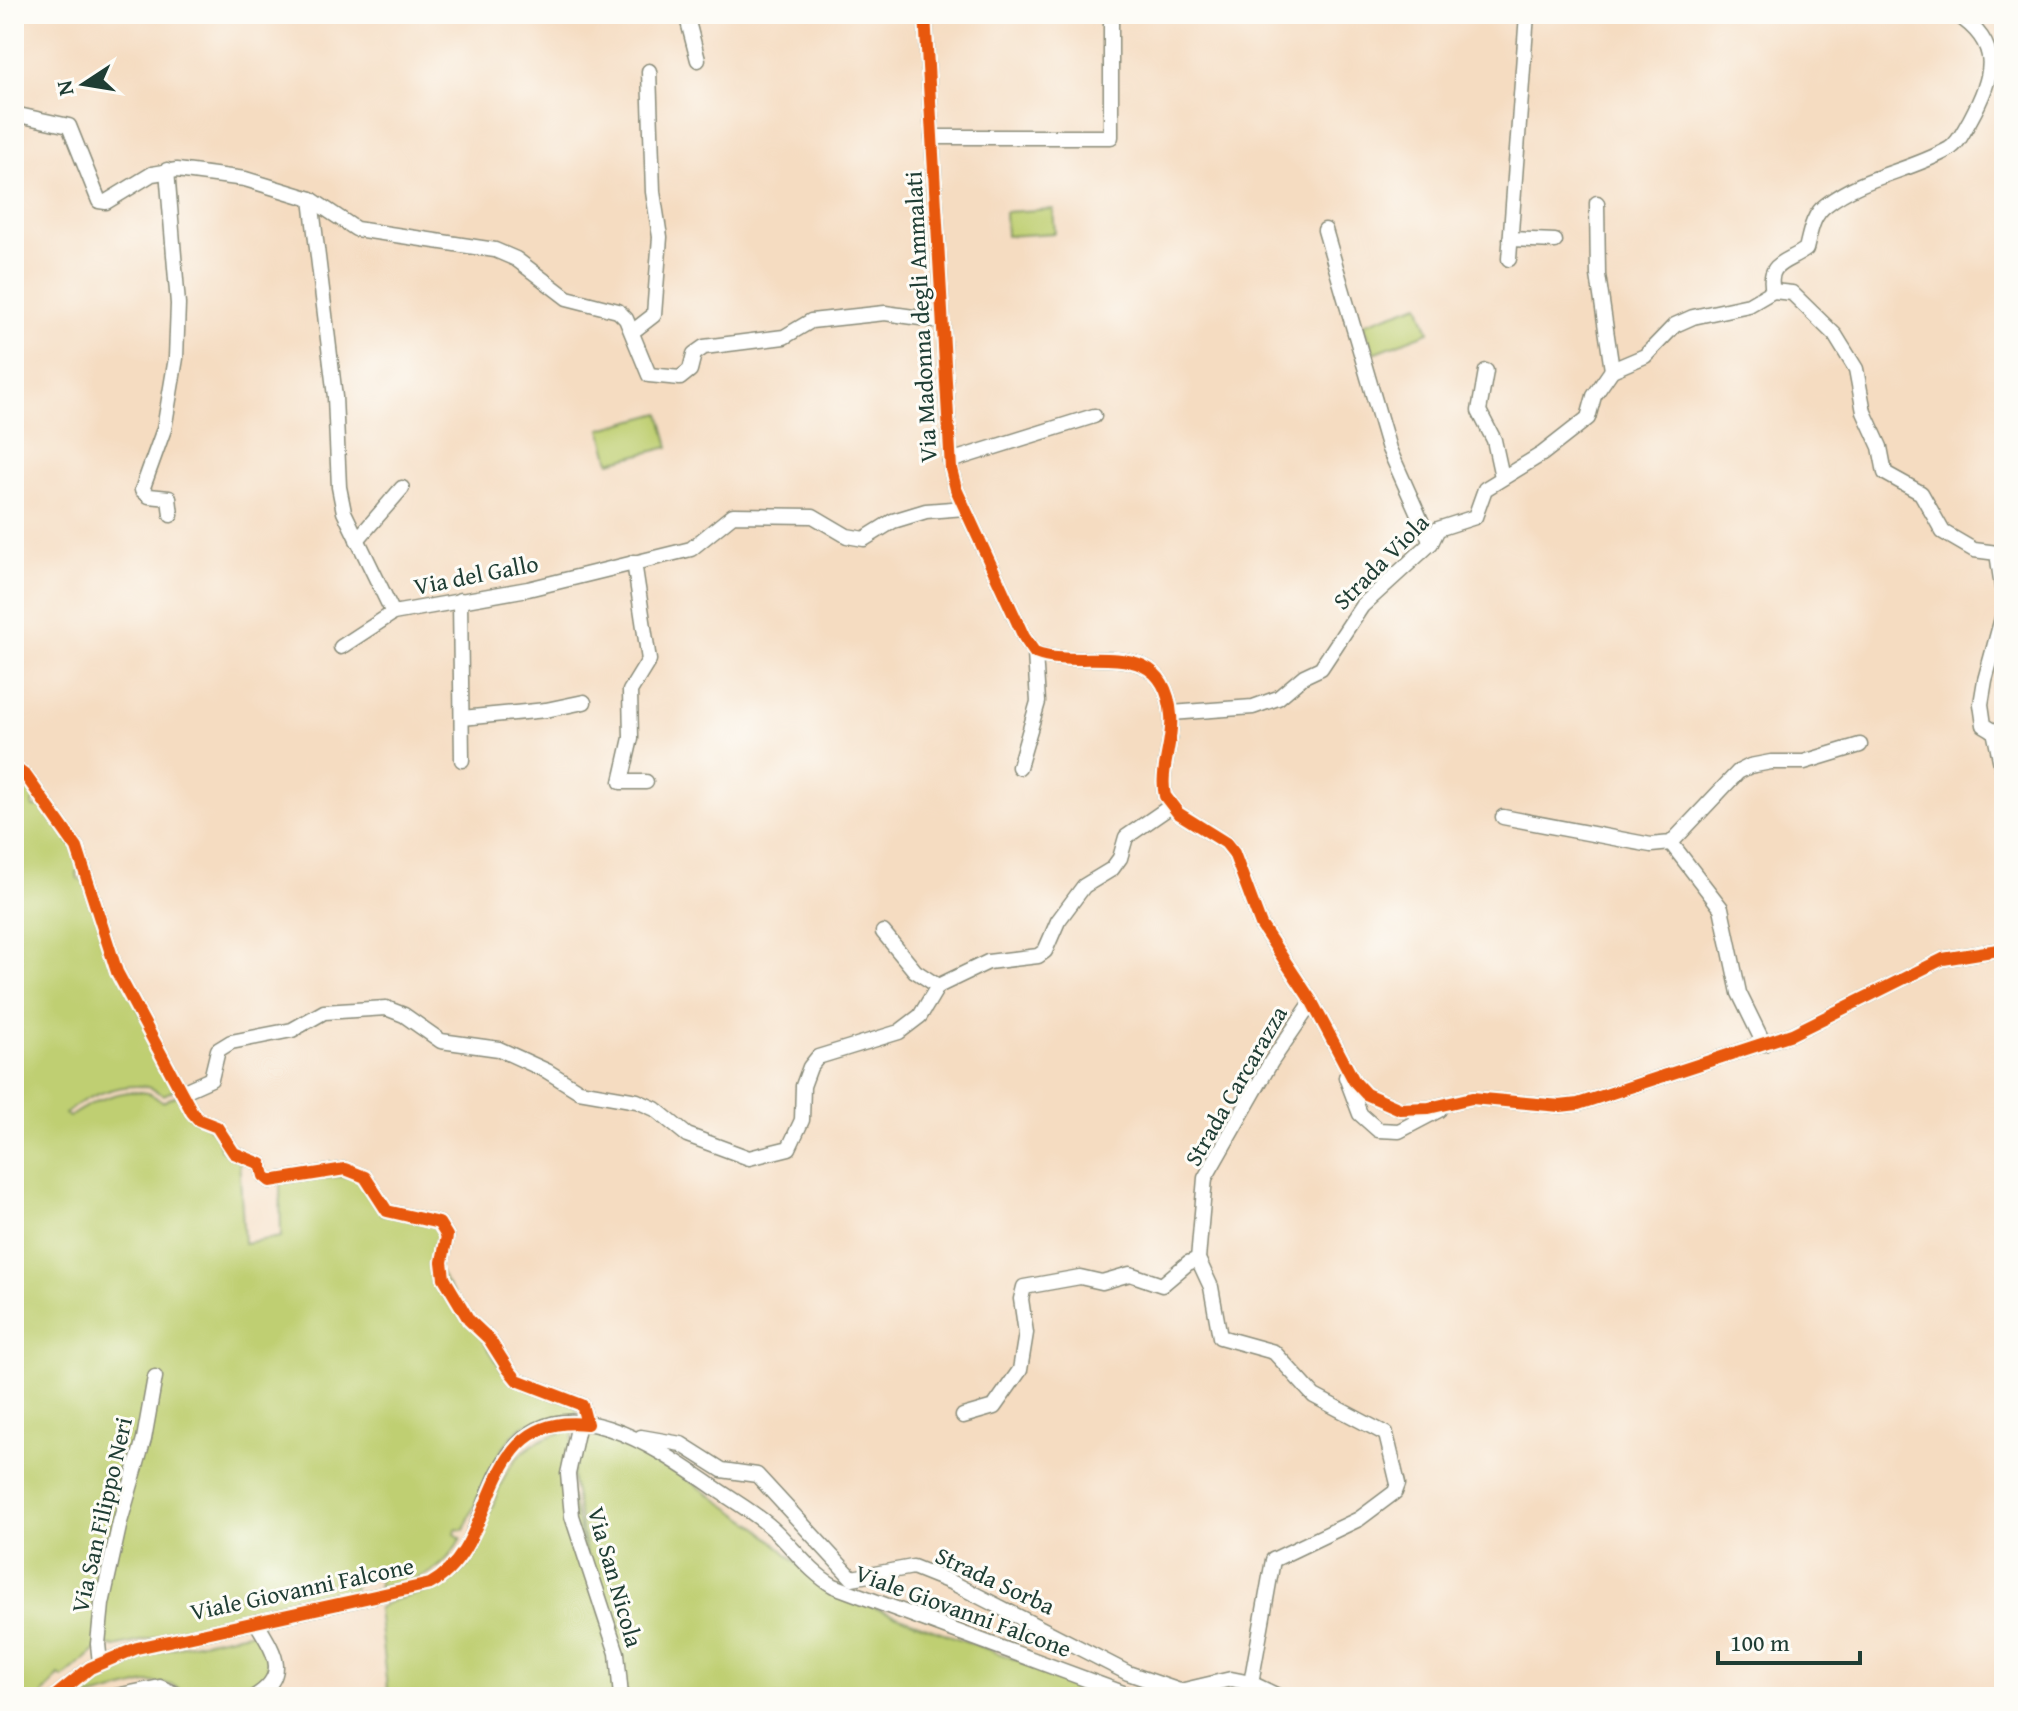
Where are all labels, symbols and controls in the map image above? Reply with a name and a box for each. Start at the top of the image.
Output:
north arrow [44,44,124,124]
text: N [47,77,82,99]
street label: Via Madonna degli Ammalati [895,170,946,464]
street label: Strada Viola [1325,505,1437,618]
street label: Via del Gallo [411,545,541,604]
street label: Strada Carcarazza [1175,999,1296,1172]
street label: Via San Filippo Neri [62,1413,141,1616]
street label: Via San Nicola [579,1503,652,1652]
street label: Strada Sorba [930,1538,1061,1624]
street label: Viale Giovanni Falcone [187,1548,417,1629]
street label: Viale Giovanni Falcone [850,1555,1076,1666]
scale bar [1718,1615,1860,1665]
text: 100 m [1730,1625,1790,1660]

